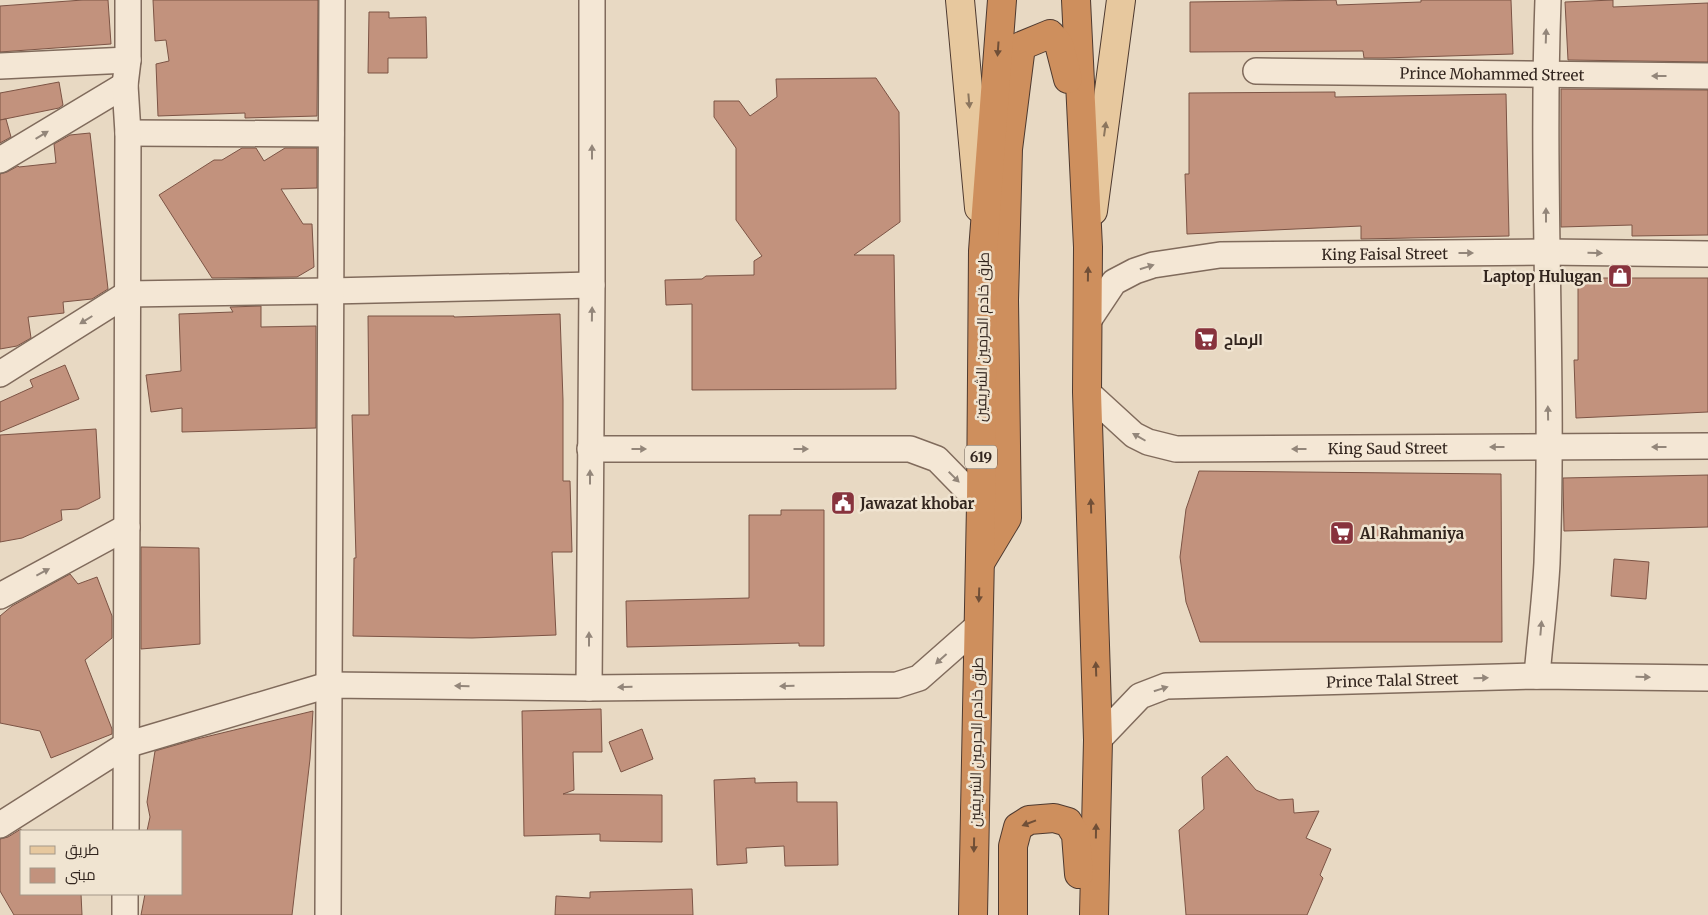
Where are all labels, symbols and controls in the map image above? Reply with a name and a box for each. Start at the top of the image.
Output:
one-way arrow [1543,27,1551,43]
one-way arrow [994,41,1002,57]
street label: Prince Mohammed Street [1400,63,1585,84]
one-way arrow [1651,72,1667,80]
one-way arrow [965,93,973,109]
one-way arrow [1101,121,1109,137]
one-way arrow [35,130,48,139]
one-way arrow [588,143,596,159]
one-way arrow [1542,207,1550,223]
street label: King Faisal Street [1321,243,1448,264]
one-way arrow [1458,249,1474,257]
one-way arrow [1587,249,1603,257]
street label: طرق خادم الحرمين الشريفين [971,252,994,422]
one-way arrow [1140,262,1155,270]
shop icon: Laptop Hulugan [1607,263,1633,289]
one-way arrow [1084,266,1092,282]
place label: Laptop Hulugan [1483,267,1602,286]
one-way arrow [588,306,596,322]
one-way arrow [79,315,93,325]
supermarket icon: الرماح [1193,326,1219,352]
place label: الرماح [1224,330,1263,350]
one-way arrow [1544,405,1552,421]
one-way arrow [1133,432,1146,441]
street label: King Saud Street [1328,438,1448,458]
one-way arrow [1651,443,1667,451]
one-way arrow [1489,444,1505,452]
one-way arrow [631,445,647,453]
one-way arrow [794,445,810,453]
one-way arrow [1291,445,1307,453]
road number: 619 [965,446,997,468]
one-way arrow [586,468,594,484]
one-way arrow [948,471,960,483]
public building icon: Jawazat khobar [830,490,856,516]
place label: Jawazat khobar [859,494,975,513]
one-way arrow [1087,498,1095,514]
supermarket icon: Al Rahmaniya [1329,520,1355,546]
place label: Al Rahmaniya [1359,524,1465,543]
one-way arrow [36,568,50,577]
one-way arrow [974,588,982,604]
one-way arrow [1537,619,1545,635]
one-way arrow [585,631,593,647]
one-way arrow [935,653,948,664]
street label: طرق خادم الحرمين الشريفين [965,657,988,827]
one-way arrow [1091,661,1099,677]
street label: Prince Talal Street [1326,669,1459,691]
one-way arrow [1635,673,1651,681]
one-way arrow [1473,674,1489,682]
one-way arrow [454,682,470,690]
one-way arrow [779,682,795,690]
one-way arrow [617,684,633,692]
one-way arrow [1154,684,1169,692]
one-way arrow [1021,819,1036,827]
one-way arrow [1092,823,1100,839]
legend [20,830,182,895]
one-way arrow [970,838,978,854]
text: طريق [65,840,99,860]
text: مبنى [65,865,96,885]

